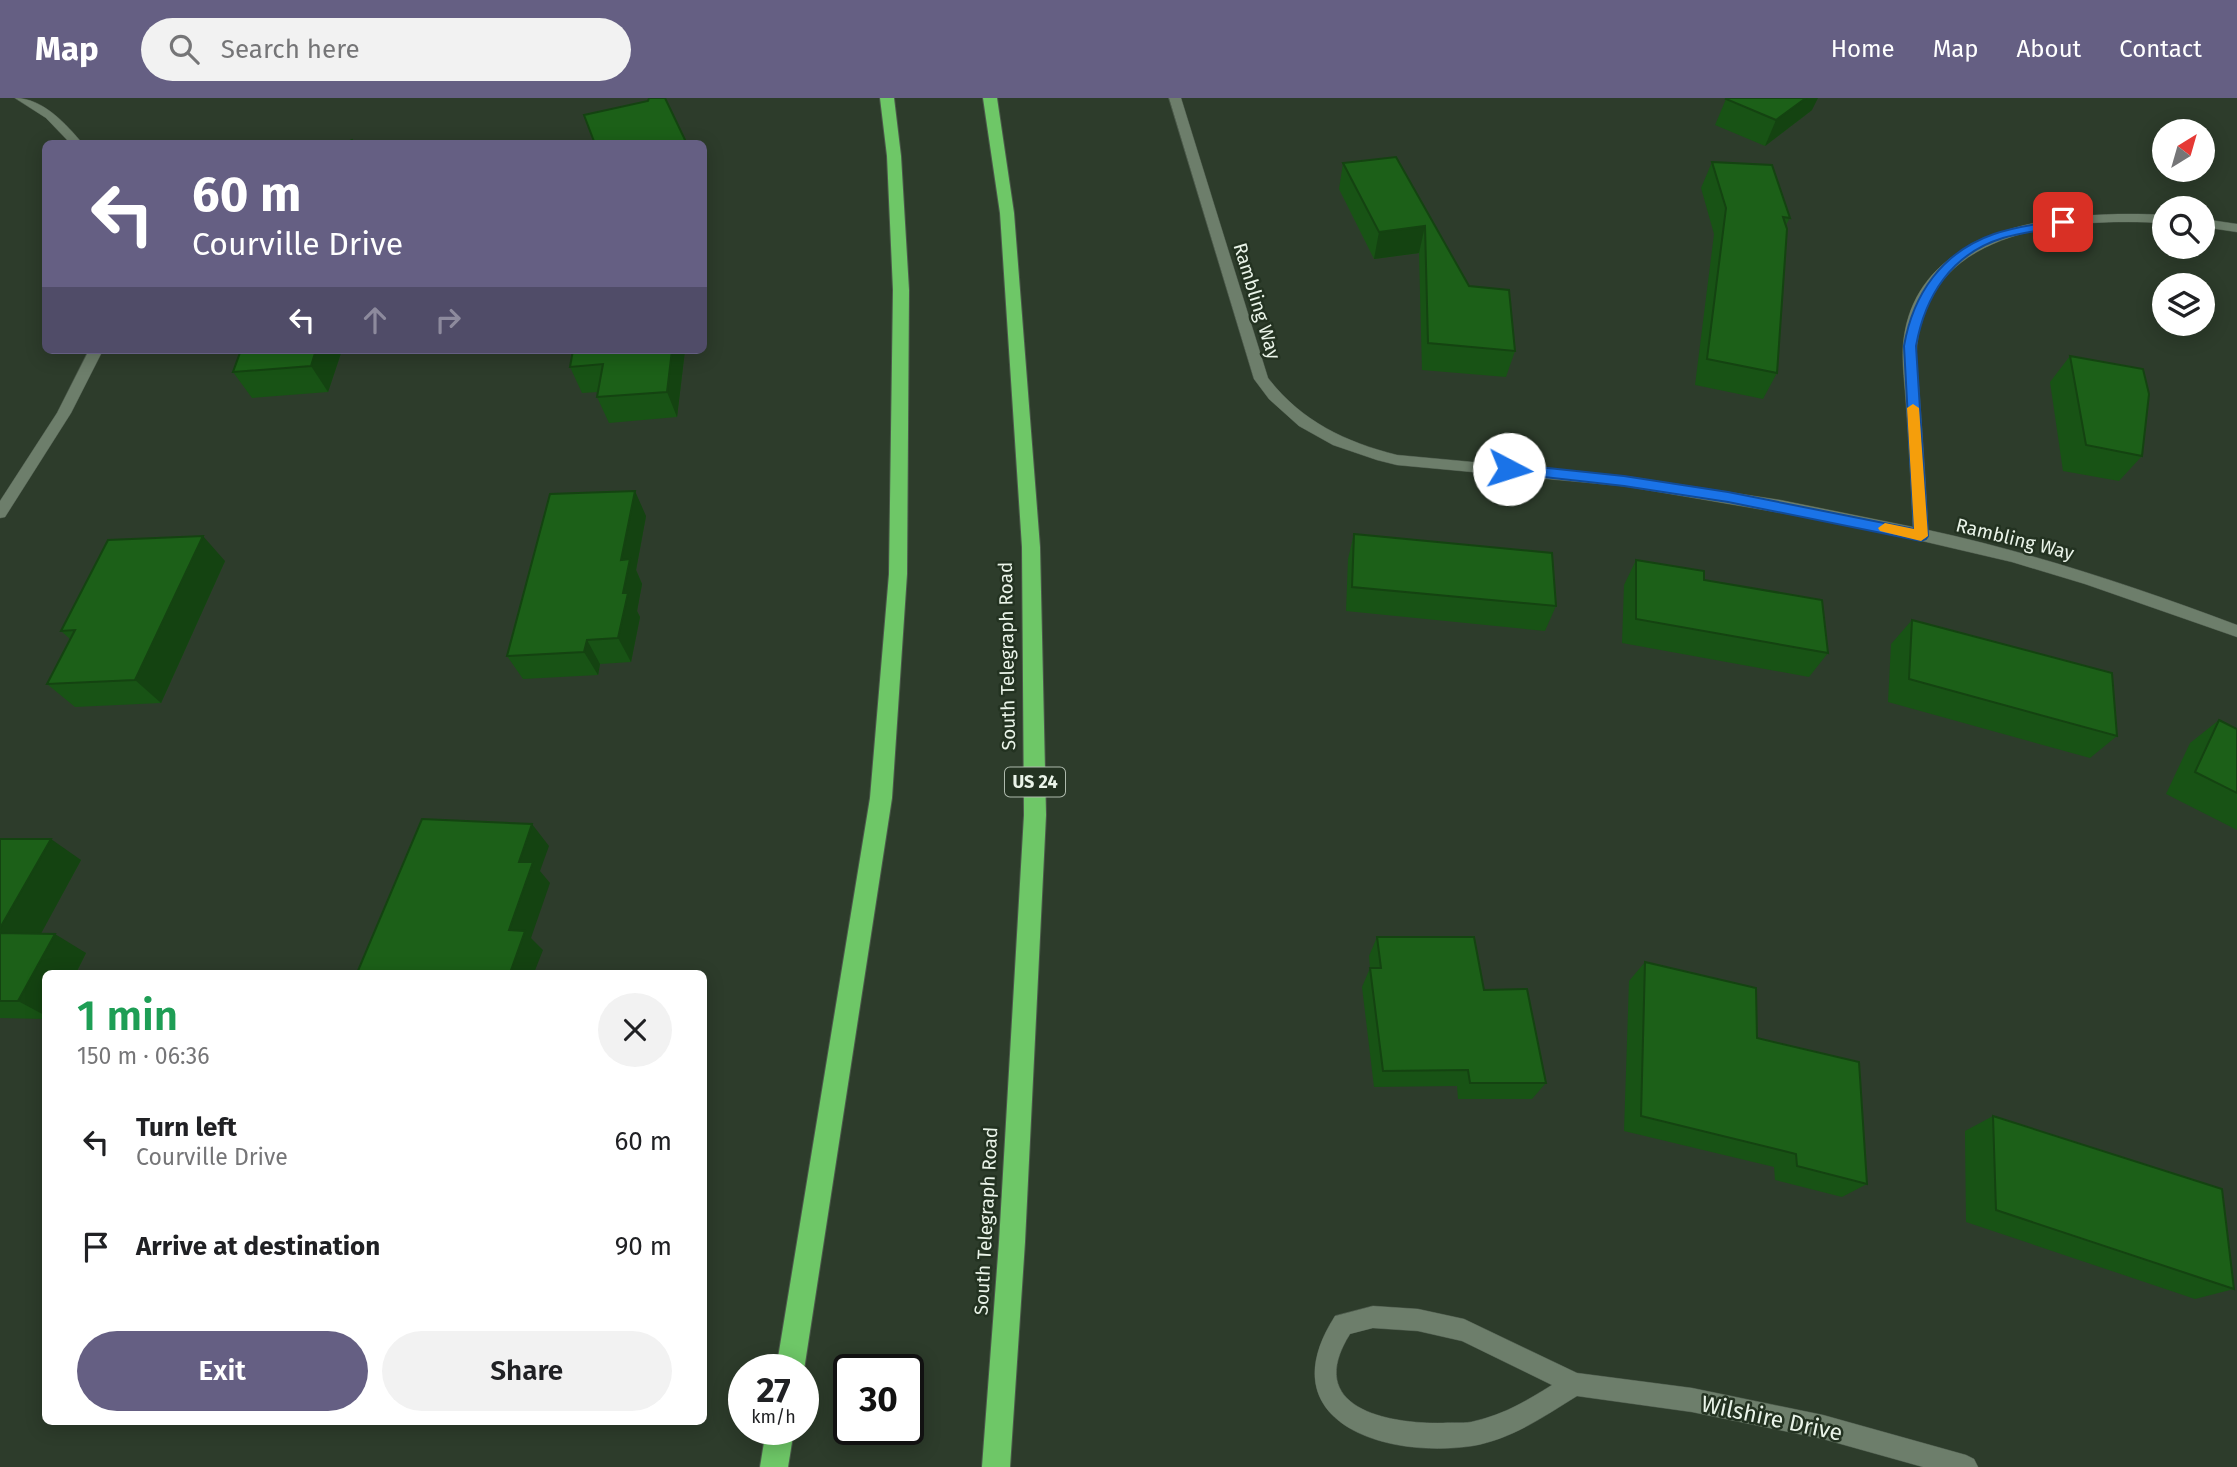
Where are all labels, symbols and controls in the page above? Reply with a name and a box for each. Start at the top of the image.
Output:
search box [141,18,631,81]
text: Map [35,29,99,69]
icon: search [165,30,203,68]
text: Search here [221,34,360,65]
text: Home [1831,35,1895,63]
text: Map [1933,35,1979,63]
text: About [2017,35,2081,63]
text: Contact [2119,35,2202,63]
north arrow [2152,119,2216,182]
map controls [2152,119,2215,336]
text: 60 m [192,165,301,224]
icon: left [77,168,168,259]
pin [2033,192,2093,252]
button: search [2152,196,2215,259]
icon: arrive [2044,203,2082,241]
text: Courville Drive [192,225,403,263]
street label: Rambling Way [1228,240,1286,363]
button: layers [2152,273,2215,336]
icon: left [283,301,321,339]
icon: ahead [356,301,394,339]
icon: right [429,301,467,339]
position arrow [1472,432,1546,506]
street label: Rambling Way [1954,513,2077,565]
street label: South Telegraph Road [994,561,1020,751]
road number: US 24 [1005,768,1065,796]
text: 1 min [77,991,178,1041]
button: close [598,993,672,1067]
text: 150 m · 06:36 [77,1042,209,1070]
text: Turn left [136,1112,237,1143]
icon: left [77,1123,115,1161]
text: 60 m [614,1126,672,1157]
street label: South Telegraph Road [970,1126,1002,1316]
text: Courville Drive [136,1143,288,1171]
icon: arrive [77,1228,115,1266]
text: Arrive at destination [136,1231,380,1262]
text: 90 m [615,1231,672,1262]
button: Exit [77,1331,368,1411]
button: Share [382,1331,672,1411]
speed limit sign: 30 [833,1354,924,1445]
text: 27 [756,1369,791,1411]
street label: Wilshire Drive [1699,1389,1845,1447]
text: km/h [751,1406,796,1428]

